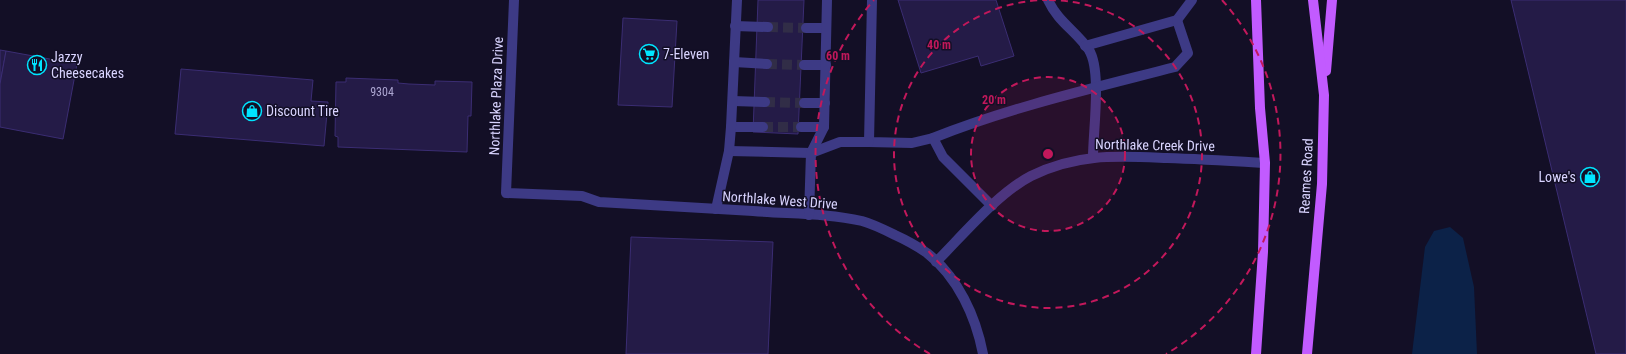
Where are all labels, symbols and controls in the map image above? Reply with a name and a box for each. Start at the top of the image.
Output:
street label: Northlake Plaza Drive [486,36,506,156]
text: 40 m [927,38,951,52]
supermarket icon: 7-Eleven [638,43,660,65]
place label: 7-Eleven [663,46,709,62]
place label: Jazzy Cheesecakes [51,49,124,81]
text: 60 m [826,49,850,63]
restaurant icon: Jazzy Cheesecakes [26,54,48,76]
house number: 9304 [370,85,394,99]
text: 20 m [982,93,1006,107]
shop icon: Discount Tire [241,100,263,122]
place label: Discount Tire [266,103,339,119]
street label: Northlake Creek Drive [1095,136,1215,154]
street label: Reames Road [1296,138,1316,214]
centre of rings [1041,147,1055,161]
shop icon: Lowe's [1579,166,1601,188]
place label: Lowe's [1538,169,1576,185]
street label: Northlake West Drive [722,188,839,212]

